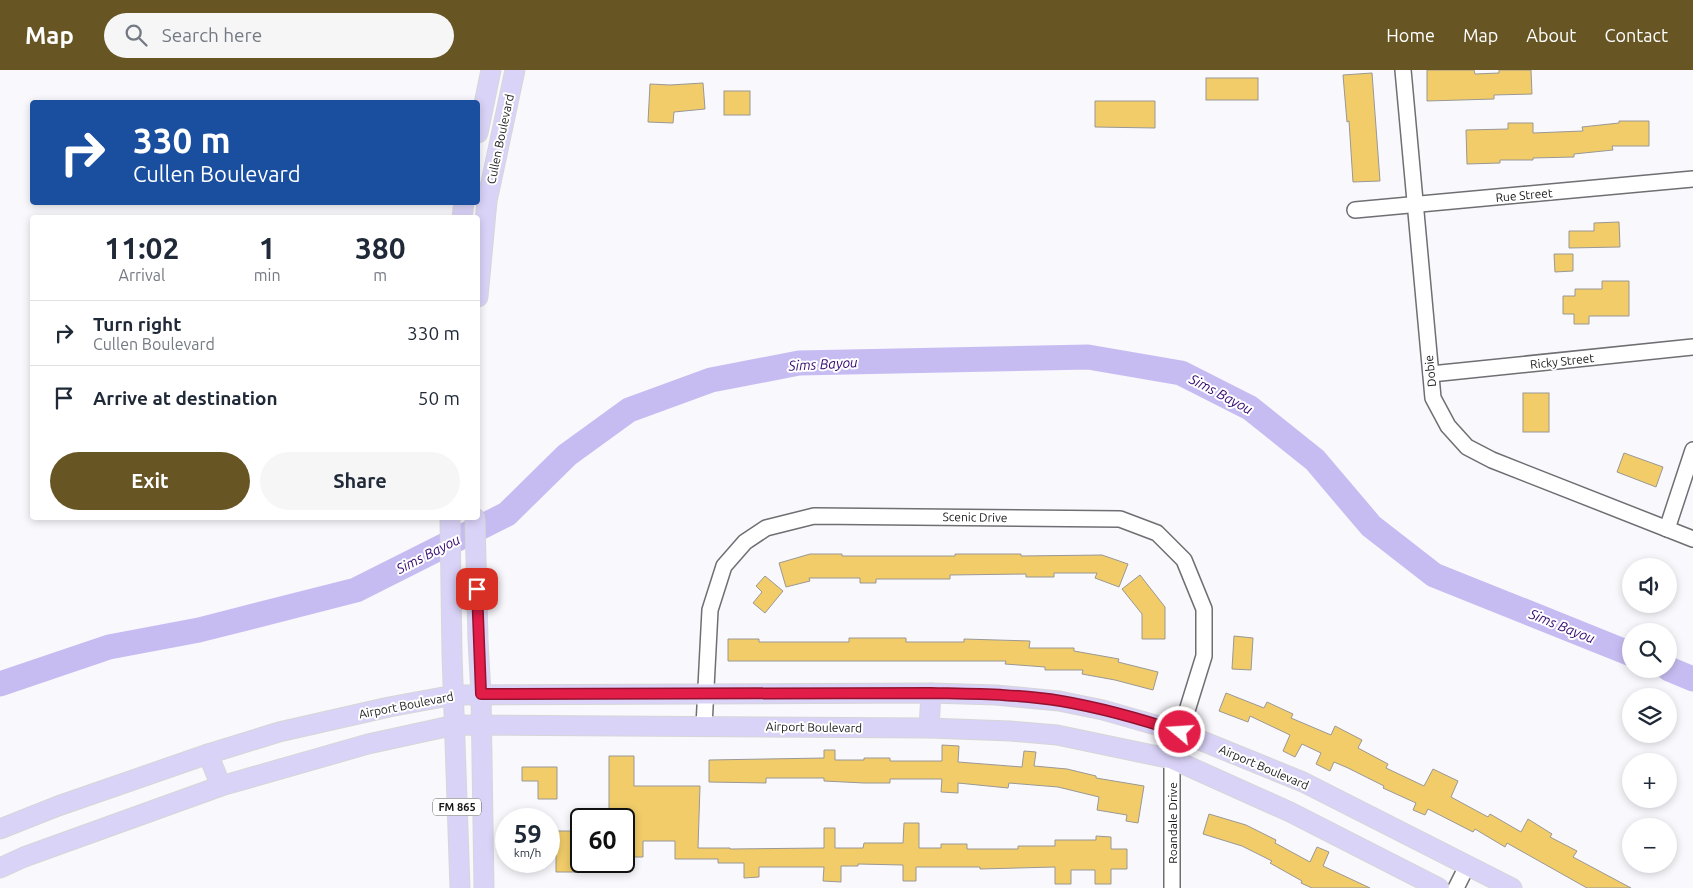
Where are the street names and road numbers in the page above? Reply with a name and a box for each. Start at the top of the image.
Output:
street label: Cullen Boulevard [484,93,516,185]
street label: Rue Street [1495,186,1553,204]
street label: Ricky Street [1529,351,1595,371]
street label: Dobie [1422,354,1438,388]
street label: Scenic Drive [942,510,1008,524]
street label: Airport Boulevard [358,689,454,721]
street label: Airport Boulevard [766,720,862,734]
street label: Airport Boulevard [1217,742,1311,792]
street label: Roandale Drive [1166,782,1179,864]
road number: FM 865 [433,799,481,816]

